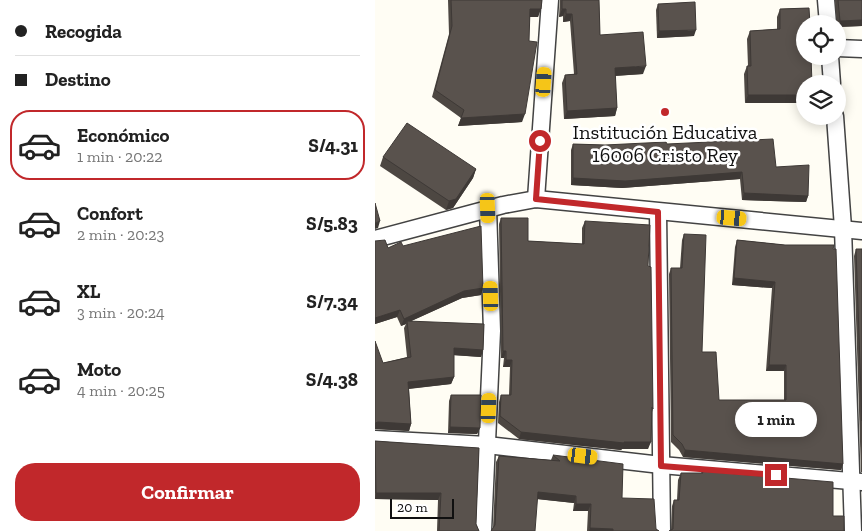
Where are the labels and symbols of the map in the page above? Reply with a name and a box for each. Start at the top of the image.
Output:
car [535,67,552,97]
marker: Institución Educativa 16006 Cristo Rey [659,106,671,118]
place label: Institución Educativa 16006 Cristo Rey [573,120,758,167]
route start [529,130,551,152]
car [479,193,496,223]
car [716,209,747,227]
car [482,281,499,311]
car [480,393,497,423]
callout: 1 min [735,402,817,438]
car [567,447,598,465]
route end [765,464,787,486]
scale bar [390,496,454,519]

